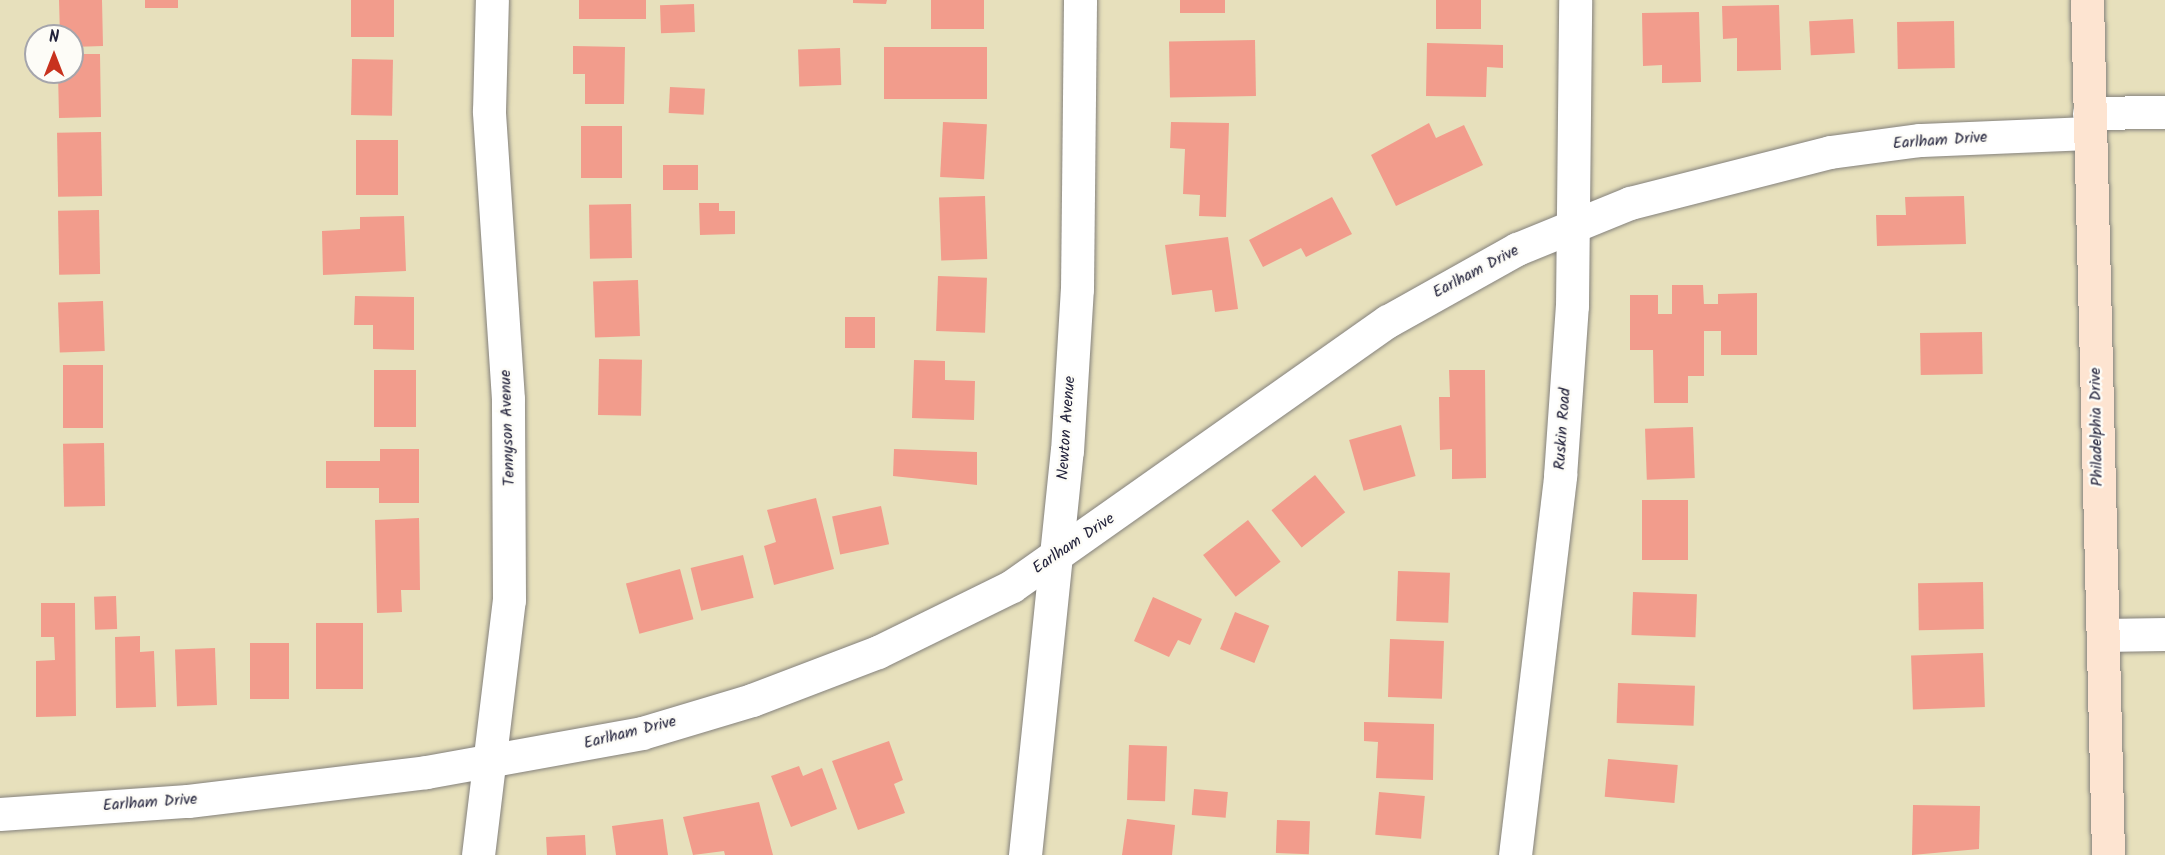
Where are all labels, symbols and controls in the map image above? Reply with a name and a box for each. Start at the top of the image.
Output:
north arrow [24,24,84,84]
text: N [49,25,59,50]
street label: Earlham Drive [1892,128,1988,154]
street label: Earlham Drive [1430,241,1522,303]
street label: Philadelphia Drive [2086,367,2108,487]
street label: Tennyson Avenue [496,369,520,487]
street label: Newton Avenue [1054,375,1080,481]
street label: Ruskin Road [1551,387,1575,471]
street label: Earlham Drive [1029,510,1119,578]
street label: Earlham Drive [582,712,678,754]
street label: Earlham Drive [102,790,198,816]

